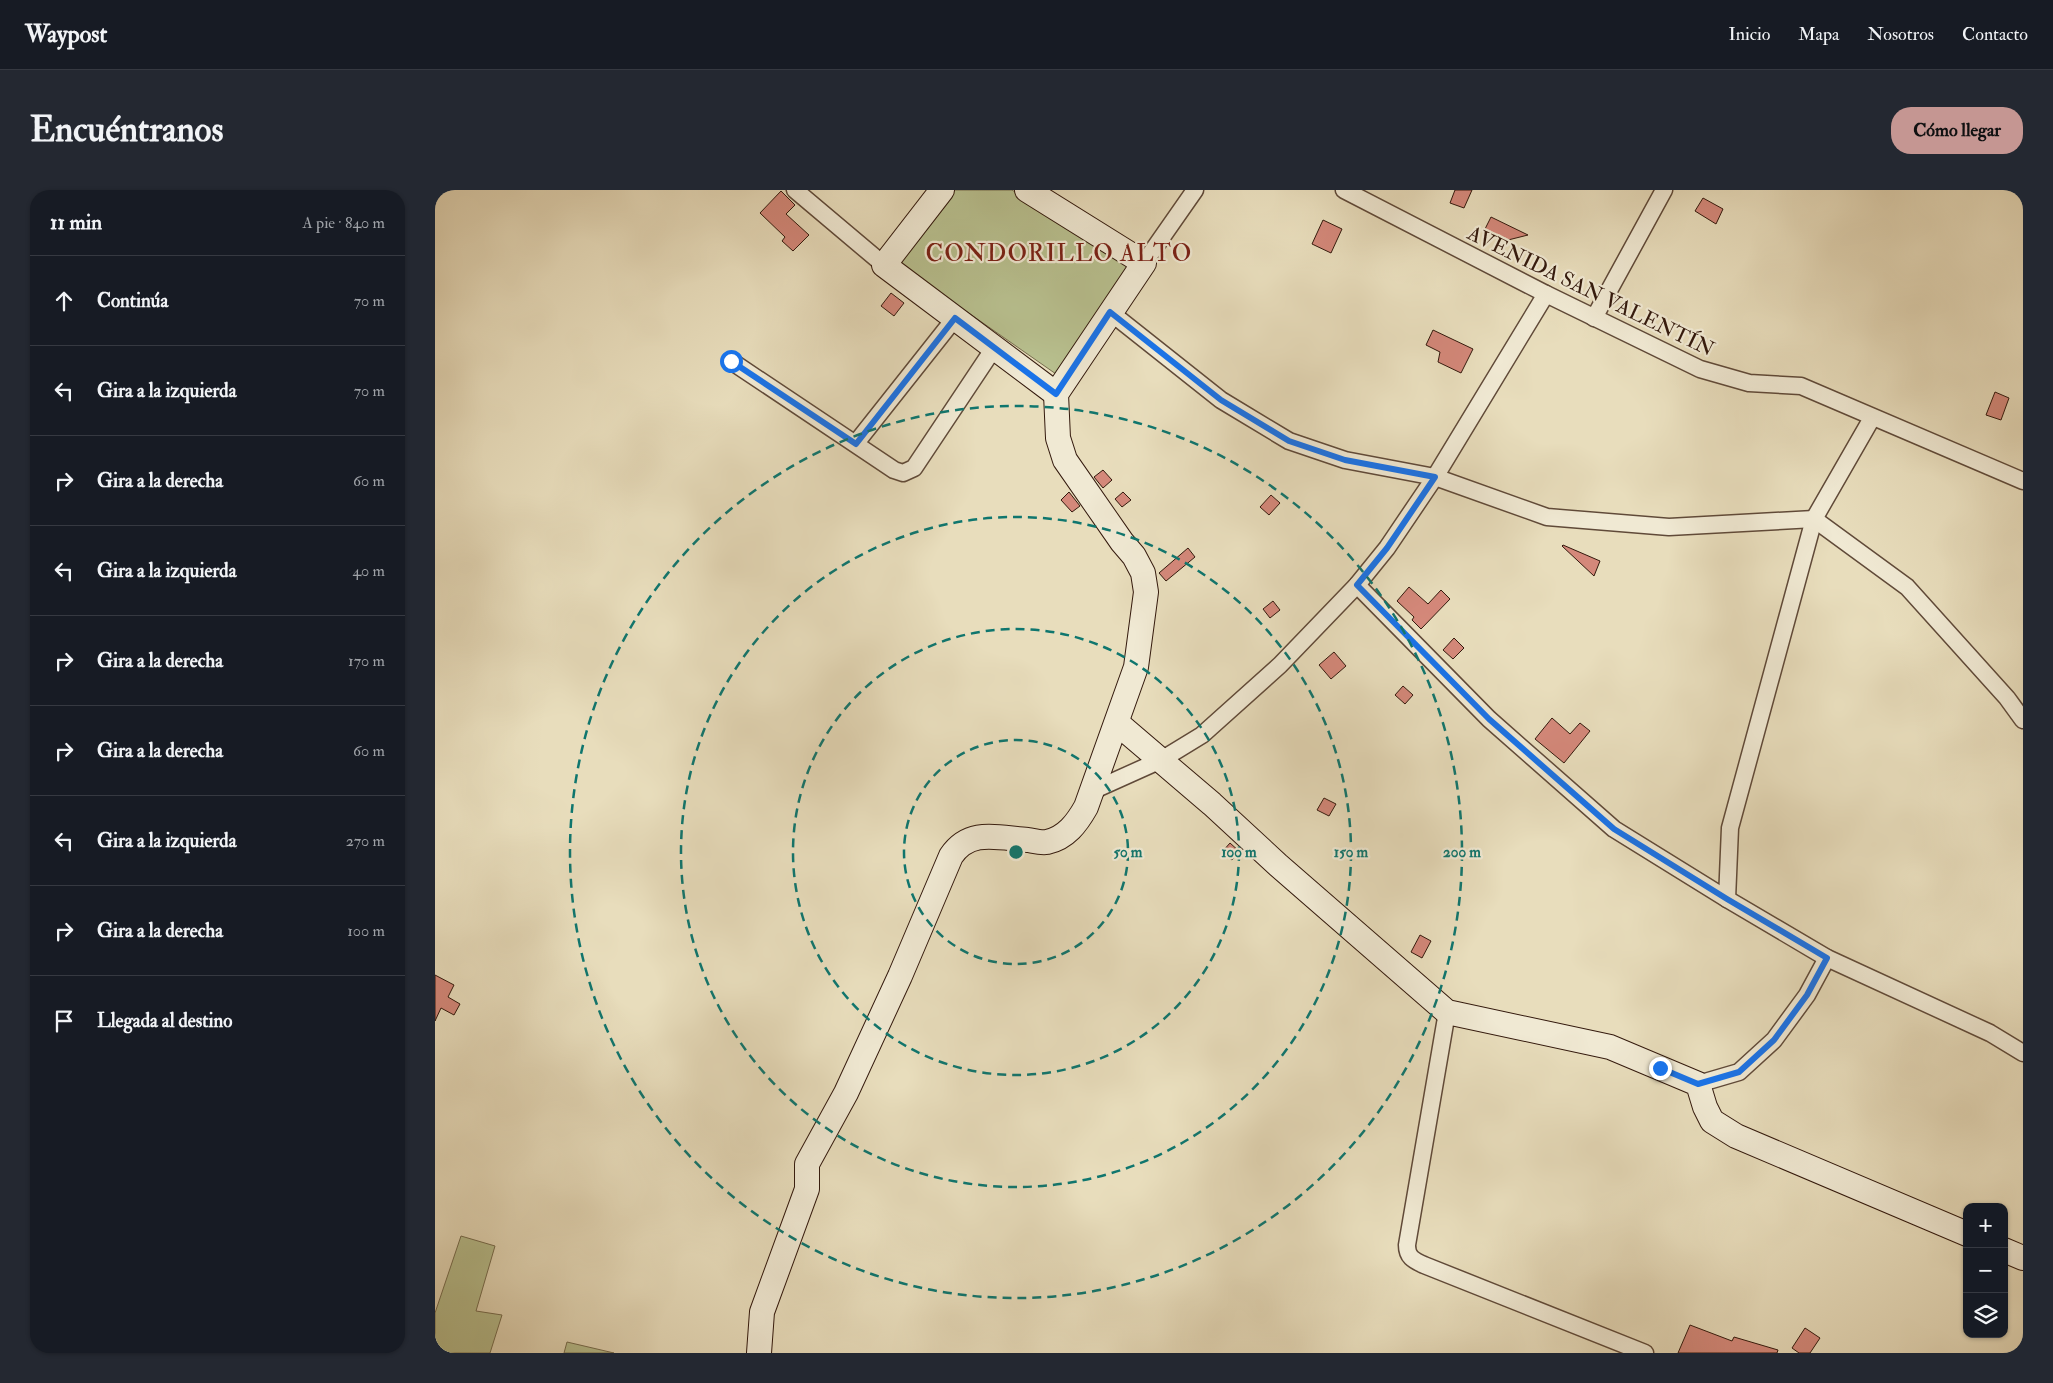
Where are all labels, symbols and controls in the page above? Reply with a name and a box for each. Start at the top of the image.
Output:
text: Waypost [25,19,107,50]
text: Inicio [1728,23,1770,46]
text: Mapa [1798,23,1840,46]
text: Nosotros [1868,23,1934,46]
text: Contacto [1962,23,2028,46]
button: Cómo llegar [1891,107,2023,154]
text: Encuéntranos [30,108,223,152]
text: 11 min [50,209,102,236]
text: A pie · 840 m [303,213,385,233]
street label: AVENIDA SAN VALENTÍN [1462,219,1719,363]
district label: CONDORILLO ALTO [926,238,1192,269]
icon: ahead [50,287,78,315]
text: Continúa [97,289,168,313]
text: 70 m [354,291,385,311]
route start [720,350,743,373]
icon: left [50,377,78,405]
text: Gira a la izquierda [97,379,236,403]
text: 70 m [354,381,385,401]
icon: right [50,467,78,495]
text: Gira a la derecha [97,469,223,493]
text: 60 m [353,471,385,491]
icon: left [50,557,78,585]
text: Gira a la izquierda [97,559,236,583]
text: 40 m [352,561,385,581]
icon: right [50,647,78,675]
text: Gira a la derecha [97,649,223,673]
text: 170 m [348,651,385,671]
icon: right [50,737,78,765]
text: Gira a la derecha [97,739,223,763]
text: 60 m [353,741,385,761]
icon: left [50,827,78,855]
text: Gira a la izquierda [97,829,236,853]
text: 270 m [346,831,385,851]
centre of rings [1007,843,1025,861]
text: 50 m [1114,843,1143,862]
text: 100 m [1221,843,1257,862]
text: 150 m [1334,843,1368,862]
text: 200 m [1443,843,1481,862]
icon: right [50,917,78,945]
text: Gira a la derecha [97,919,223,943]
text: 100 m [347,921,385,941]
icon: arrive [50,1007,78,1035]
text: Llegada al destino [97,1009,232,1033]
route end [1649,1057,1672,1080]
map controls [1963,1203,2008,1338]
button: + [1963,1203,2008,1248]
button: − [1963,1248,2008,1293]
button: layers [1963,1293,2008,1338]

